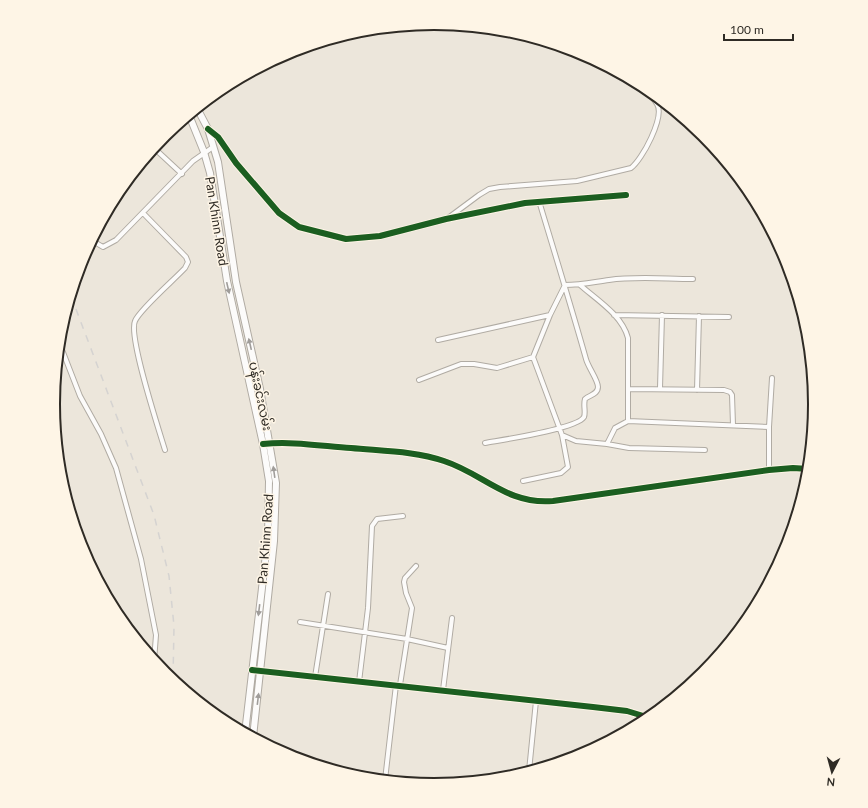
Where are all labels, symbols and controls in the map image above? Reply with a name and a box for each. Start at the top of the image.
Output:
scale bar [724,16,793,42]
text: 100 m [730,22,764,37]
street label: Pan Khinn Road [202,175,232,267]
one-way arrow [226,282,232,294]
one-way arrow [246,338,252,350]
street label: ပန်းခင်းလမ်း [243,360,276,433]
one-way arrow [271,466,277,478]
street label: Pan Khinn Road [254,493,276,585]
one-way arrow [256,603,262,616]
one-way arrow [255,693,261,705]
north arrow [812,752,852,792]
text: N [826,776,836,789]

